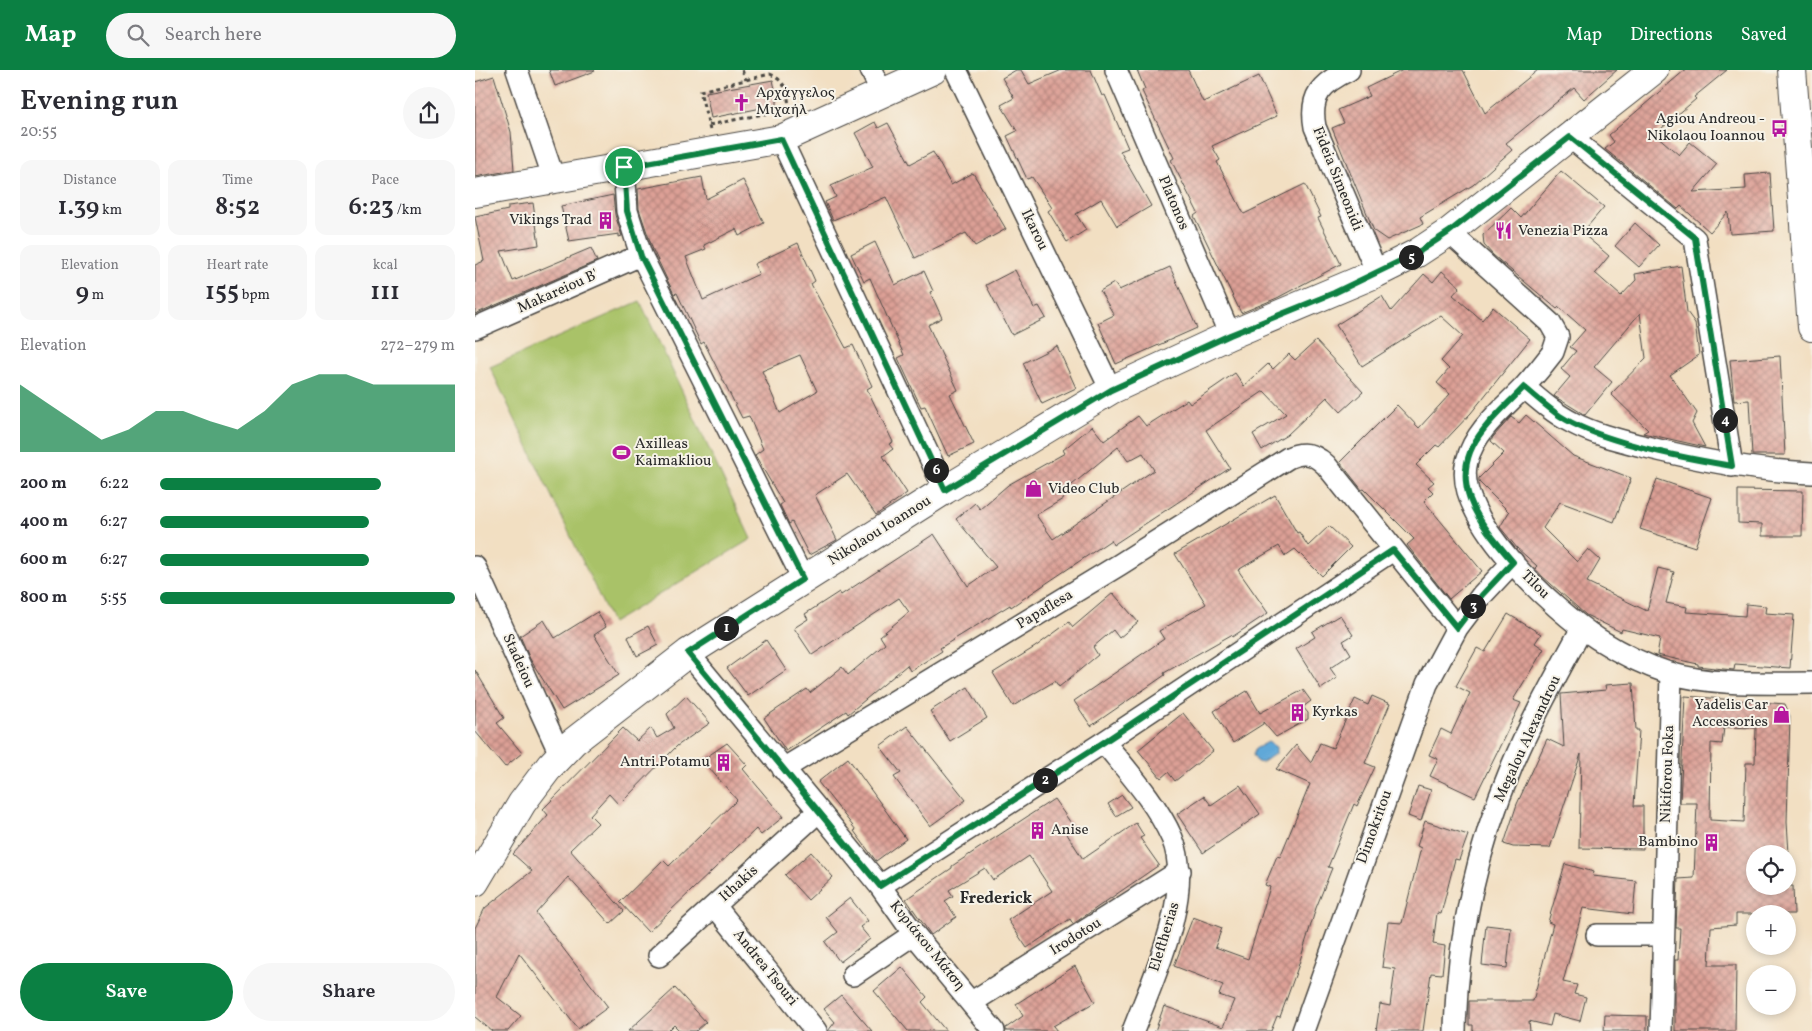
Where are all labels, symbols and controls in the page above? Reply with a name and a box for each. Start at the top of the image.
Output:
search box [106,13,456,58]
text: Map [25,18,76,52]
icon: search [124,21,152,49]
text: Search here [164,22,262,48]
text: Map [1566,23,1602,48]
text: Directions [1630,23,1713,48]
text: Saved [1741,23,1787,48]
text: Evening run [20,82,179,121]
place label: Αρχάγγελος Μιχαήλ [756,83,835,121]
button: share [403,87,455,139]
church icon: Αρχάγγελος Μιχαήλ [732,92,752,112]
place label: Agiou Andreou - Nikolaou Ioannou [1647,109,1765,147]
bus stop icon: Agiou Andreou - Nikolaou Ioannou [1769,118,1789,138]
text: 20:55 [20,121,57,143]
street label: Fideia Simeonidi [1307,124,1367,234]
pin [603,146,645,188]
icon: arrive [610,153,638,181]
text: Distance [63,171,117,190]
text: Time [222,171,253,190]
text: Pace [371,171,399,190]
street label: Platonos [1152,173,1194,233]
text: 1.39 [58,190,99,225]
text: 8:52 [215,190,260,225]
text: 6:23 [349,190,394,225]
text: km [99,201,122,220]
text: /km [394,201,422,220]
street label: Ikarou [1015,206,1053,254]
place label: Vikings Trad [509,210,592,231]
building icon: Vikings Trad [596,210,616,230]
restaurant icon: Venezia Pizza [1494,221,1514,241]
place label: Venezia Pizza [1518,221,1608,242]
pin: 5 [1399,244,1423,270]
text: 5 [1408,248,1415,267]
text: Elevation [61,256,119,275]
text: Heart rate [207,256,268,275]
text: kcal [373,256,398,275]
street label: Makareiou B' [514,265,602,319]
text: 9 [75,275,89,310]
text: 155 [205,275,239,310]
text: 111 [370,275,400,310]
text: m [89,286,104,305]
text: bpm [239,286,270,305]
text: Elevation [20,335,87,357]
text: 272–279 m [380,335,455,357]
pin: 4 [1713,408,1737,432]
text: 4 [1721,411,1730,430]
place label: Axilleas Kaimakliou [635,434,712,472]
sports icon: Axilleas Kaimakliou [611,443,631,463]
pin: 6 [923,458,949,482]
text: 6 [933,461,940,480]
text: 200 m [20,473,67,495]
text: 6:22 [100,473,129,495]
shop icon: Video Club [1024,479,1044,499]
place label: Video Club [1048,479,1120,500]
street label: Nikolaou Ioannou [824,491,936,571]
text: 400 m [20,511,68,533]
text: 6:27 [100,511,128,533]
text: 600 m [20,549,67,571]
text: 6:27 [100,549,128,571]
street label: Tilou [1516,566,1554,604]
street label: Papaflesa [1013,585,1077,635]
text: 800 m [20,587,67,609]
text: 5:55 [100,587,127,609]
pin: 3 [1461,594,1485,618]
text: 3 [1470,597,1477,616]
pin: 1 [713,616,739,640]
text: 1 [724,619,729,638]
street label: Stadeiou [497,630,539,692]
street label: Megalou Alexandrou [1489,672,1567,806]
place label: Yadelis Car Accessories [1692,695,1768,733]
building icon: Kyrkas [1288,702,1308,722]
place label: Kyrkas [1312,702,1358,723]
shop icon: Yadelis Car Accessories [1772,704,1792,724]
street label: Nikiforou Foka [1656,725,1680,823]
place label: Antri.Potamu [620,752,710,773]
building icon: Antri.Potamu [714,752,734,772]
pin: 2 [1033,768,1057,792]
text: 2 [1042,771,1049,790]
street label: Dimokritou [1352,787,1398,867]
building icon: Anise [1027,820,1047,840]
place label: Anise [1051,820,1089,841]
place label: Bambino [1638,832,1698,853]
building icon: Bambino [1702,832,1722,852]
map controls [1746,845,1796,1015]
button: locate [1746,845,1796,895]
street label: Ithakis [715,861,763,907]
district label: Frederick [960,888,1033,910]
street label: Κυριάκου Μάτση [884,896,970,996]
street label: Eleftherias [1144,900,1186,974]
button: + [1746,905,1796,955]
street label: Irodotou [1046,913,1106,961]
street label: Andrea Tsouri [728,925,802,1011]
button: Save [20,963,233,1021]
button: Share [243,963,455,1021]
button: − [1746,965,1796,1015]

